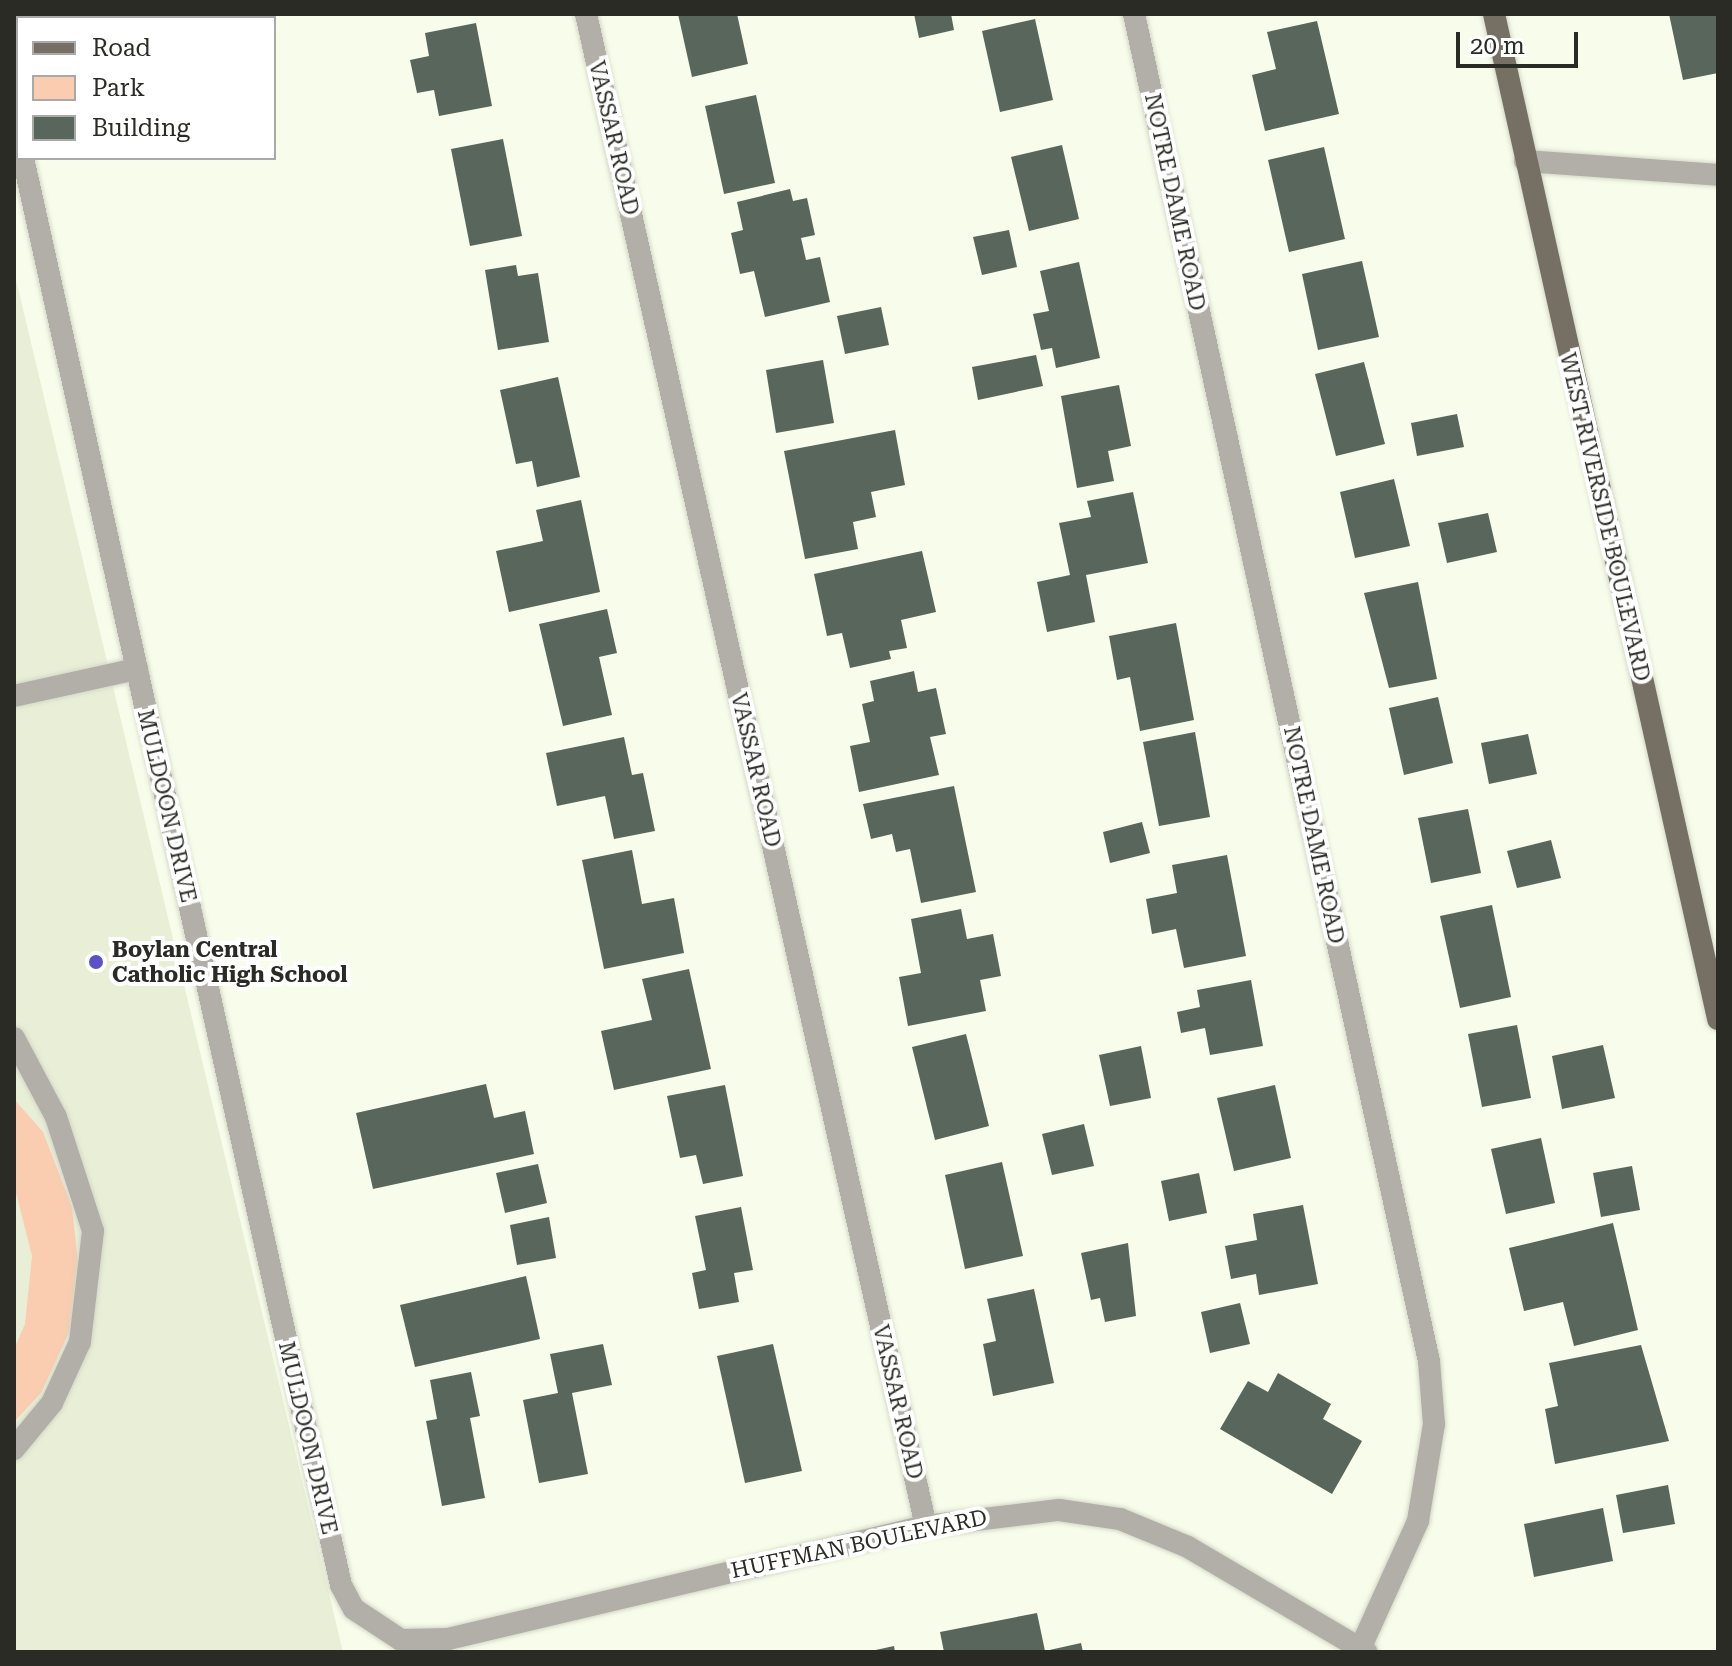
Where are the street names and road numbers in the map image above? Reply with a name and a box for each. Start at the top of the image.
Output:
street label: VASSAR ROAD [583,58,645,218]
street label: NOTRE DAME ROAD [1139,91,1211,313]
street label: WEST RIVERSIDE BOULEVARD [1554,350,1656,684]
street label: VASSAR ROAD [725,690,787,850]
street label: MULDOON DRIVE [132,707,202,905]
street label: NOTRE DAME ROAD [1278,724,1350,946]
street label: VASSAR ROAD [867,1322,929,1482]
street label: MULDOON DRIVE [273,1339,343,1537]
street label: HUFFMAN BOULEVARD [729,1504,989,1584]

